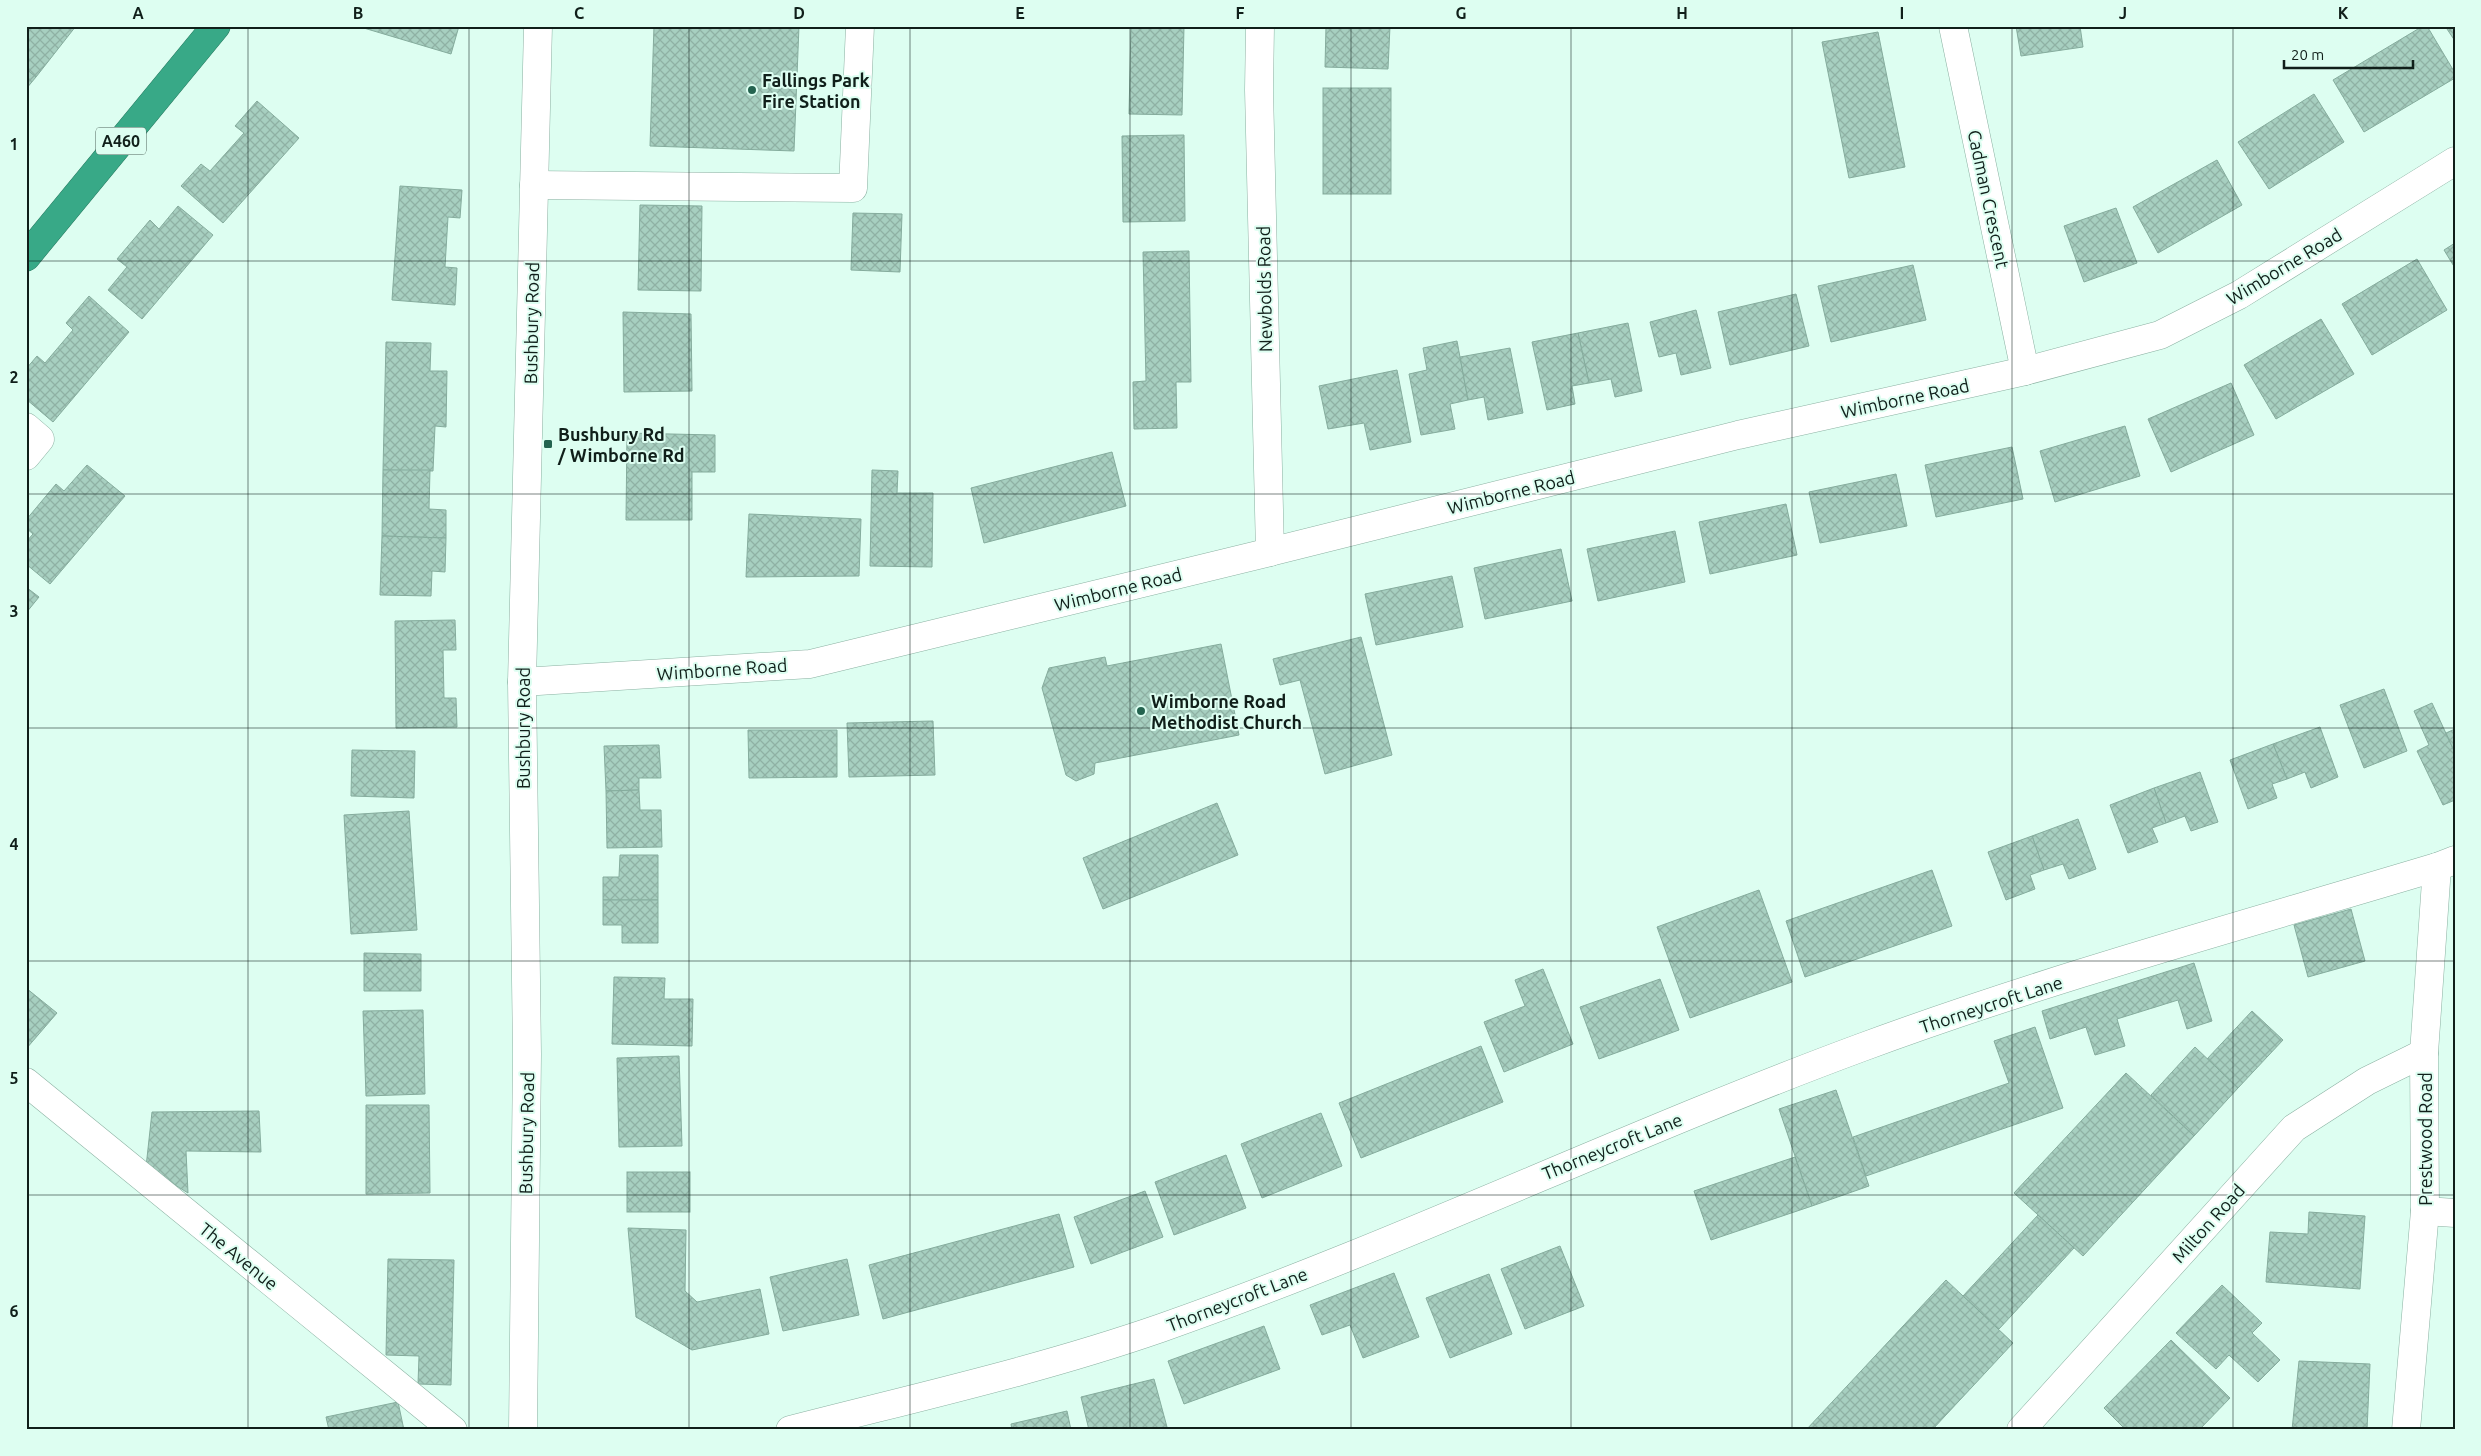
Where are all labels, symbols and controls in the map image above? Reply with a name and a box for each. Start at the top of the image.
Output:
text: A [132,4,144,22]
text: B [353,4,363,22]
text: C [574,4,584,22]
text: D [793,4,805,22]
text: E [1015,4,1025,22]
text: F [1236,4,1245,22]
text: G [1455,4,1467,22]
text: H [1676,4,1688,22]
text: I [1900,4,1904,22]
text: J [2119,4,2127,22]
text: K [2338,4,2349,22]
scale bar [2284,38,2412,70]
text: 20 m [2291,46,2324,63]
place label: Fallings Park Fire Station [762,70,870,111]
marker: Fallings Park Fire Station [746,84,758,96]
road number: A460 [96,128,146,154]
street label: Cadman Crescent [1965,128,2013,270]
text: 1 [9,135,19,153]
street label: Wimborne Road [2223,224,2345,308]
street label: Newbolds Road [1253,226,1275,352]
street label: Bushbury Road [520,262,542,384]
text: 2 [9,368,19,386]
street label: Wimborne Road [1839,375,1971,421]
place label: Bushbury Rd / Wimborne Rd [557,424,684,465]
marker: Bushbury Rd / Wimborne Rd [542,438,554,450]
street label: Wimborne Road [1445,466,1577,518]
street label: Wimborne Road [1052,563,1184,615]
text: 3 [9,602,19,620]
street label: Wimborne Road [656,654,788,684]
street label: Bushbury Road [513,667,533,789]
place label: Wimborne Road Methodist Church [1151,691,1302,732]
marker: Wimborne Road Methodist Church [1135,705,1147,717]
text: 4 [9,835,19,853]
street label: Thorneycroft Lane [1917,971,2065,1037]
text: 5 [9,1069,19,1087]
street label: Bushbury Road [515,1072,537,1194]
street label: Prestwood Road [2415,1072,2435,1206]
street label: Thorneycroft Lane [1539,1109,1685,1183]
street label: Milton Road [2168,1180,2248,1266]
street label: The Avenue [196,1218,282,1294]
street label: Thorneycroft Lane [1164,1263,1310,1335]
text: 6 [9,1302,19,1320]

